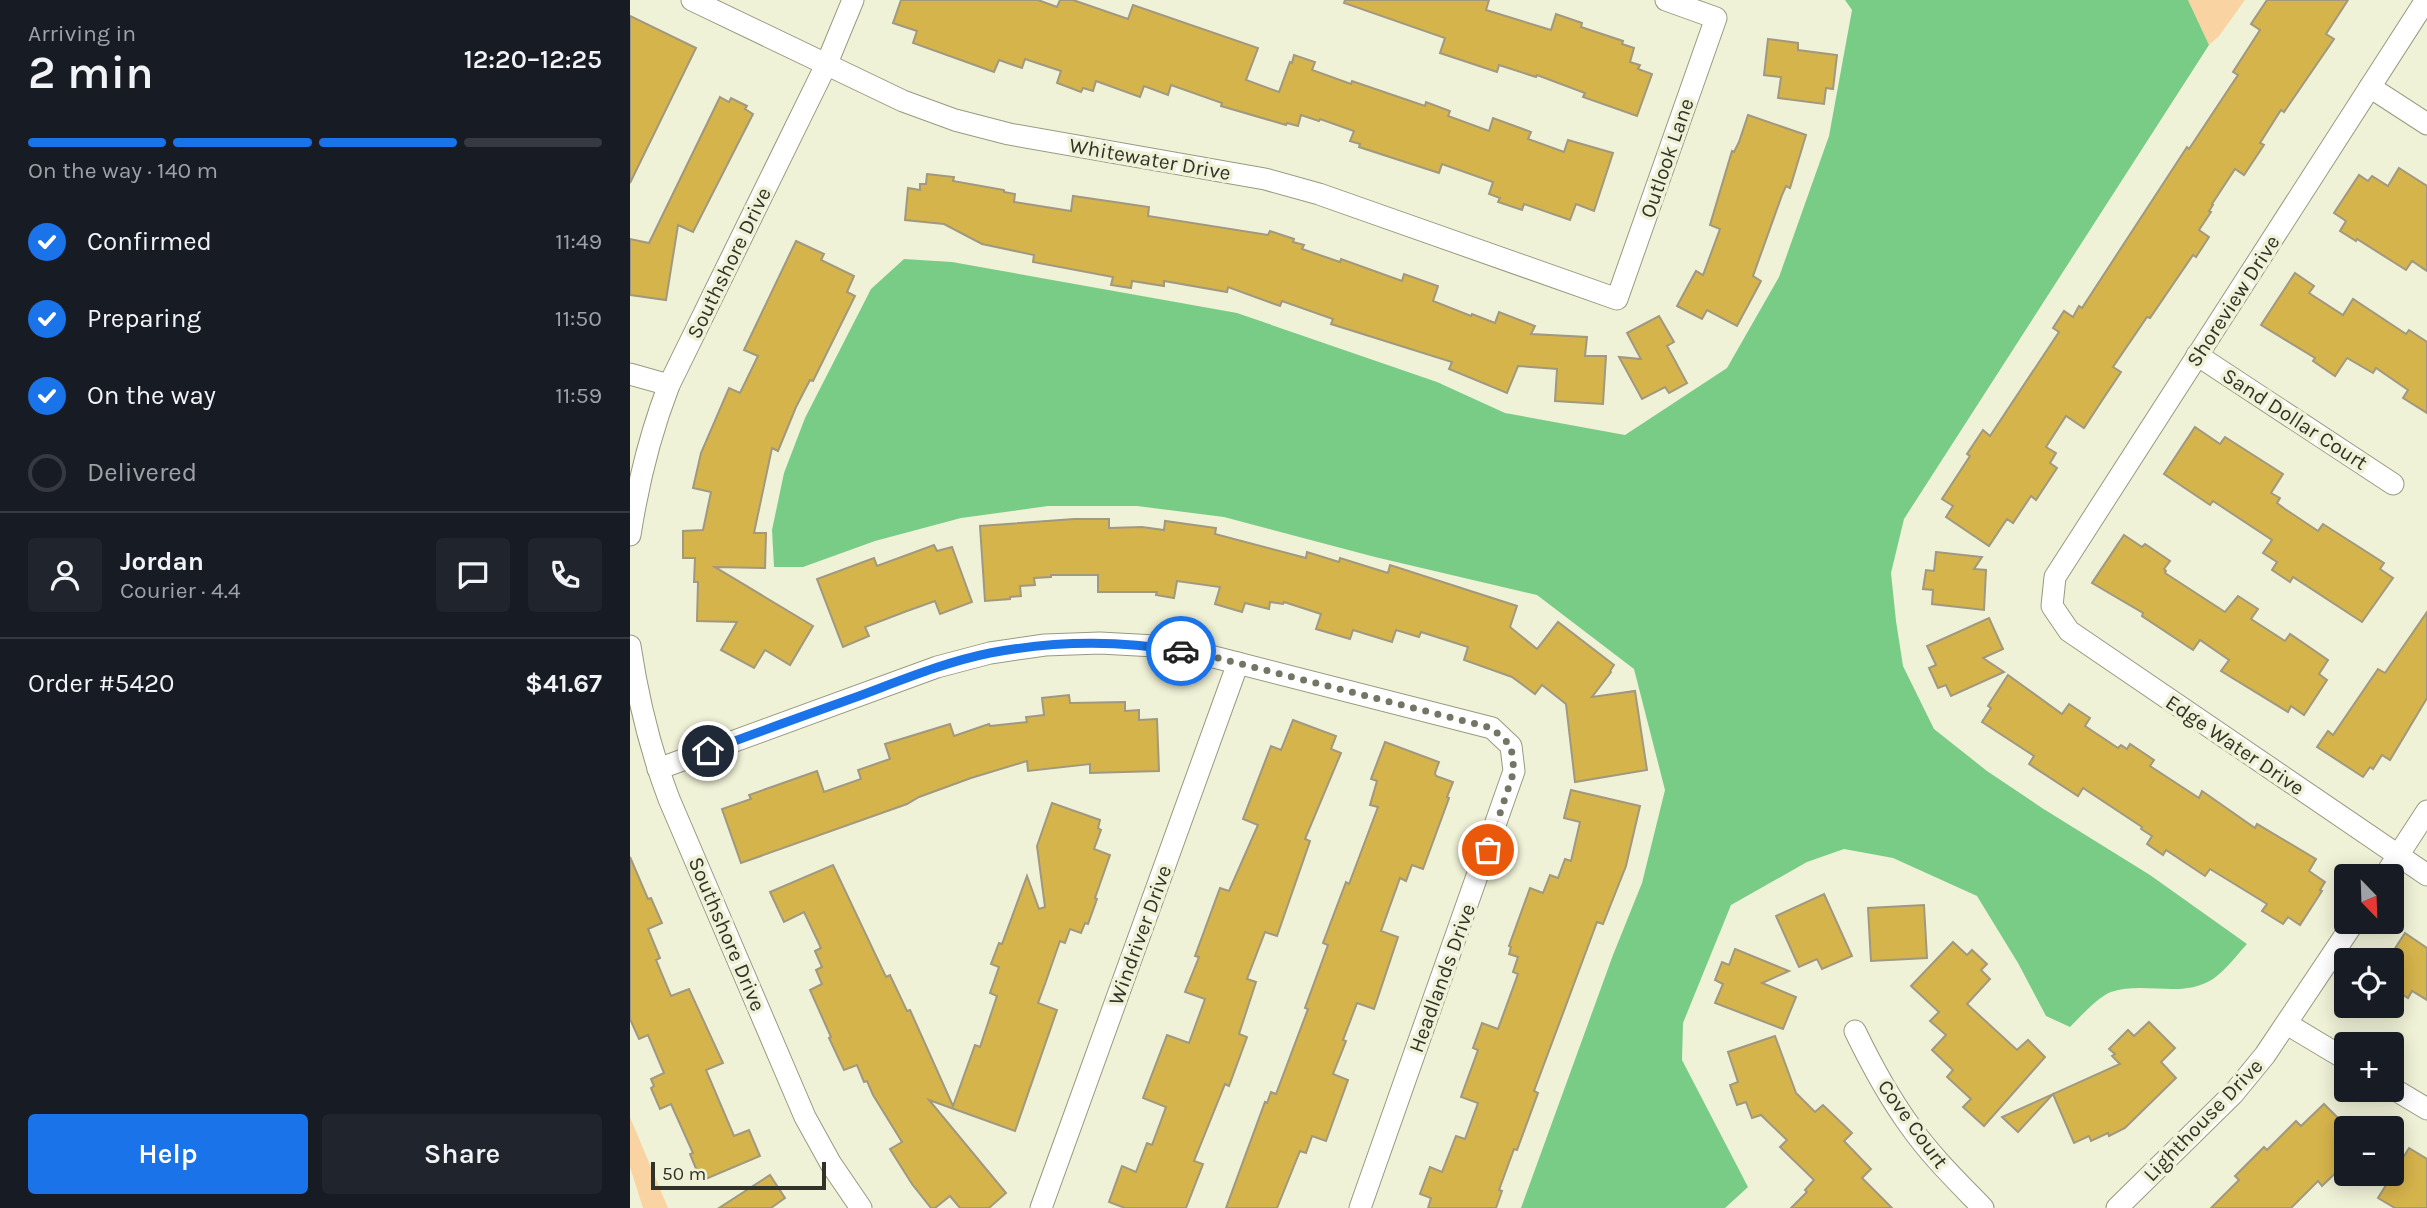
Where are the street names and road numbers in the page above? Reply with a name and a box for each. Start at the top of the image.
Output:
street label: Outlook Lane [1635,95,1699,221]
street label: Whitewater Drive [1067,133,1233,185]
street label: Southshore Drive [682,184,776,342]
street label: Shoreview Drive [2182,231,2284,371]
street label: Sand Dollar Court [2218,363,2372,475]
street label: Edge Water Drive [2161,690,2309,800]
street label: Southshore Drive [684,853,770,1015]
street label: Windriver Drive [1104,862,1176,1008]
street label: Headlands Drive [1404,900,1480,1056]
street label: Lighthouse Drive [2138,1054,2268,1186]
street label: Cove Court [1873,1075,1953,1173]

